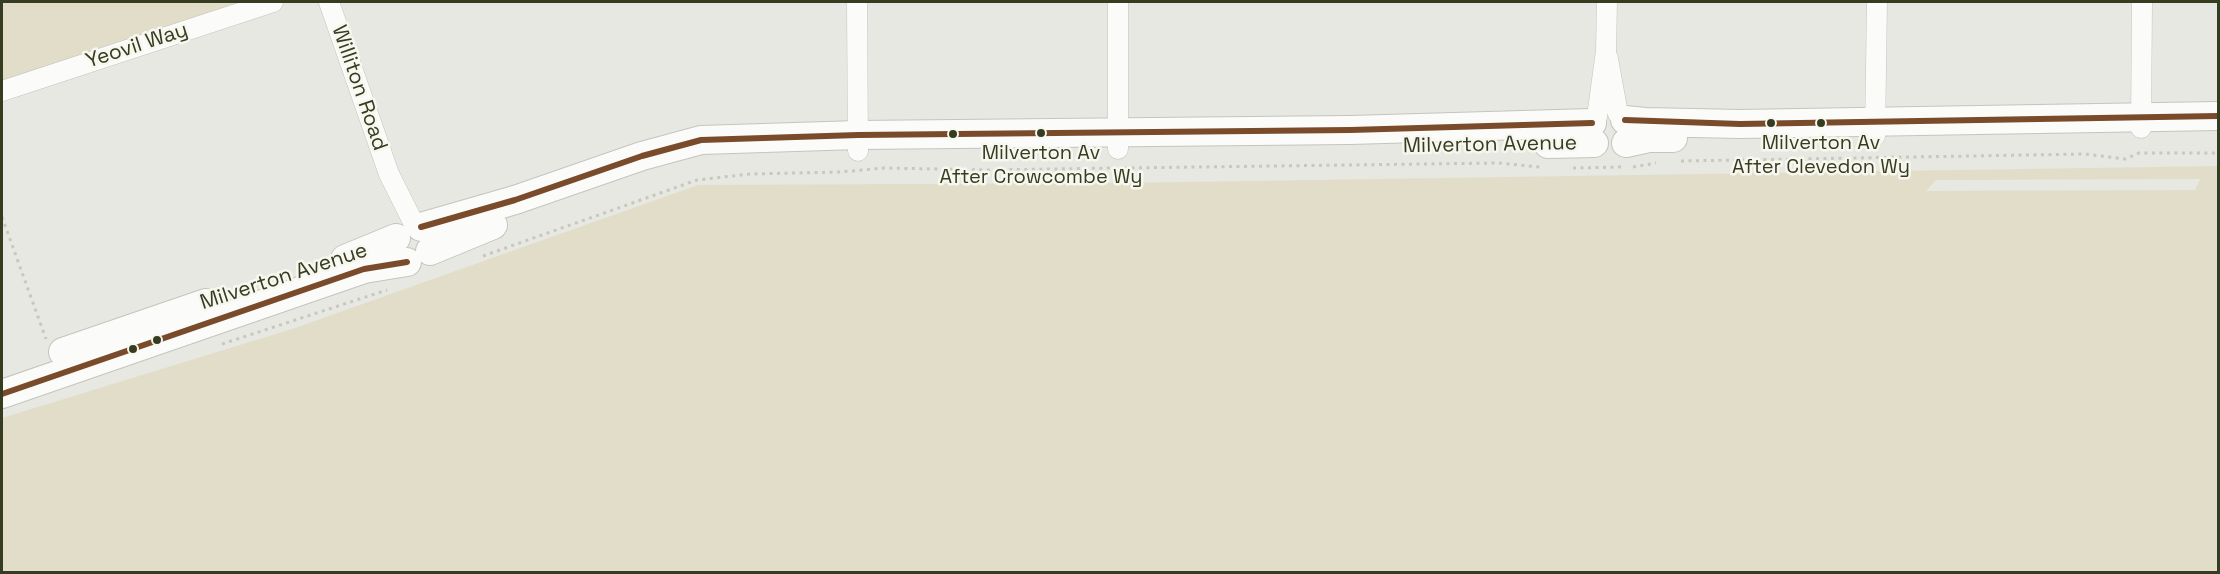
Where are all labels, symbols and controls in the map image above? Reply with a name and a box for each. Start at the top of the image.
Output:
street label: Yeovil Way [83,18,191,74]
street label: Williton Road [326,22,392,154]
unlabelled marker [1765,117,1777,129]
marker: Milverton Av After Clevedon Wy [1815,117,1827,129]
marker: Milverton Av After Crowcombe Wy [1035,127,1047,139]
unlabelled marker [947,128,959,140]
street label: Milverton Avenue [1403,131,1577,159]
place label: Milverton Av After Clevedon Wy [1732,132,1910,179]
place label: Milverton Av After Crowcombe Wy [939,142,1143,189]
street label: Milverton Avenue [197,238,371,316]
unlabelled marker [151,334,163,346]
unlabelled marker [127,343,139,355]

